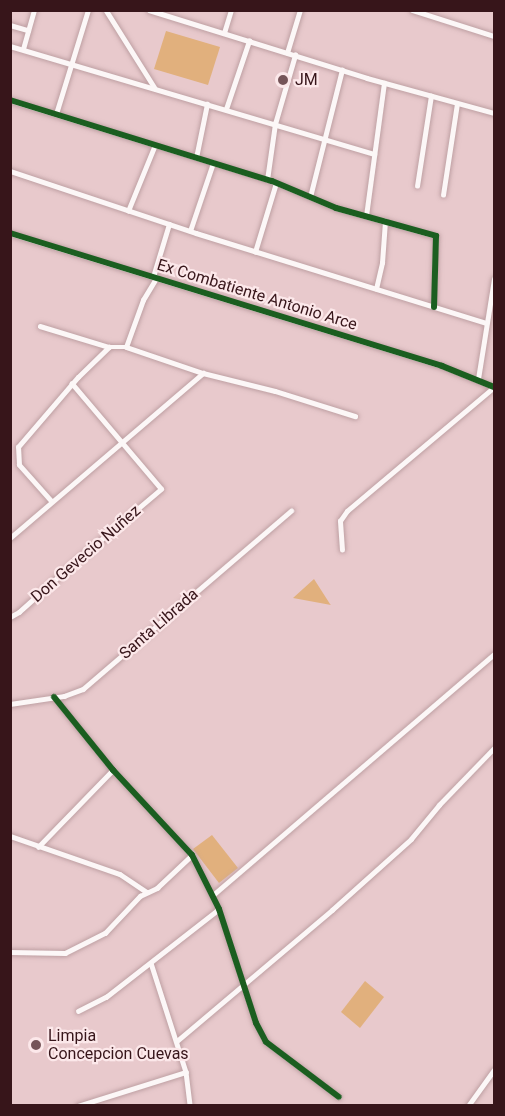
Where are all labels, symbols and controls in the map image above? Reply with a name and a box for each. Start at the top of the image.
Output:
place label: JM [295,70,318,90]
marker: JM [276,73,290,87]
street label: Ex Combatiente Antonio Arce [155,255,359,335]
street label: Don Gevecio Nuñez [27,501,145,607]
street label: Santa Librada [116,585,202,663]
place label: Limpia Concepcion Cuevas [48,1026,189,1064]
marker: Limpia Concepcion Cuevas [29,1038,43,1052]

